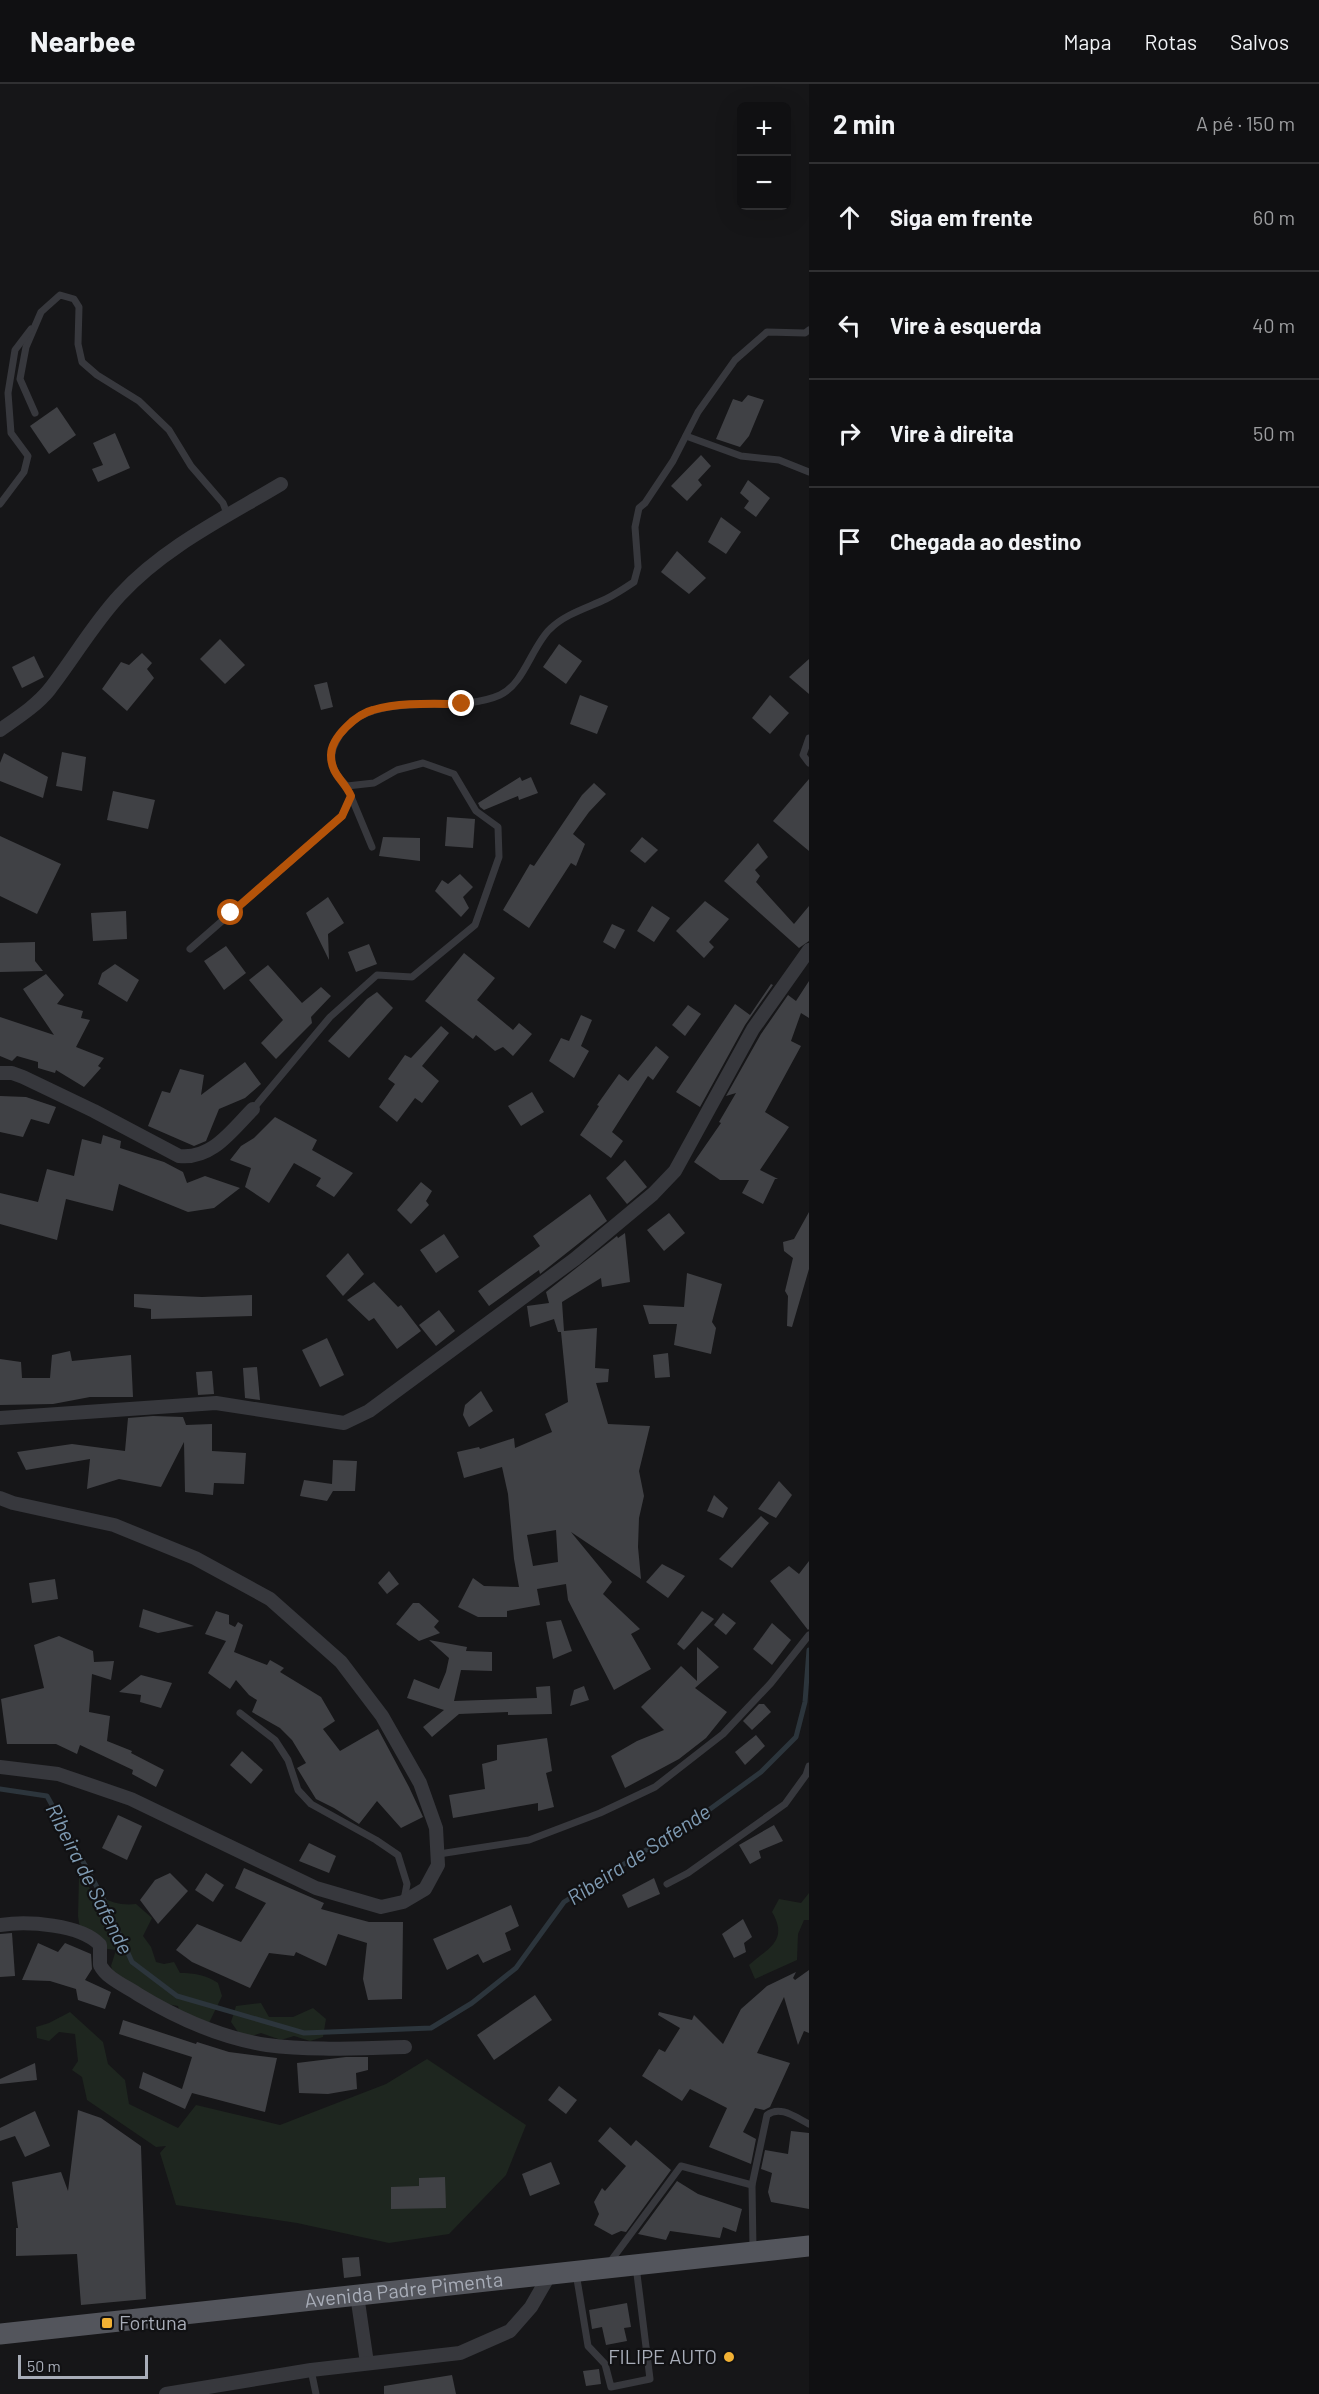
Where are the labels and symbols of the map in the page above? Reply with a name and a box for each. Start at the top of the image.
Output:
route end [448,690,474,716]
route start [217,899,243,925]
water label: Ribeira de Safende [562,1798,715,1909]
water label: Ribeira de Safende [42,1799,139,1958]
street label: Avenida Padre Pimenta [303,2266,504,2312]
place label: Fortuna [119,2310,187,2334]
marker: Fortuna [100,2316,114,2330]
place label: FILIPE AUTO [608,2344,717,2368]
marker: FILIPE AUTO [722,2350,736,2364]
scale bar [18,2352,148,2380]

